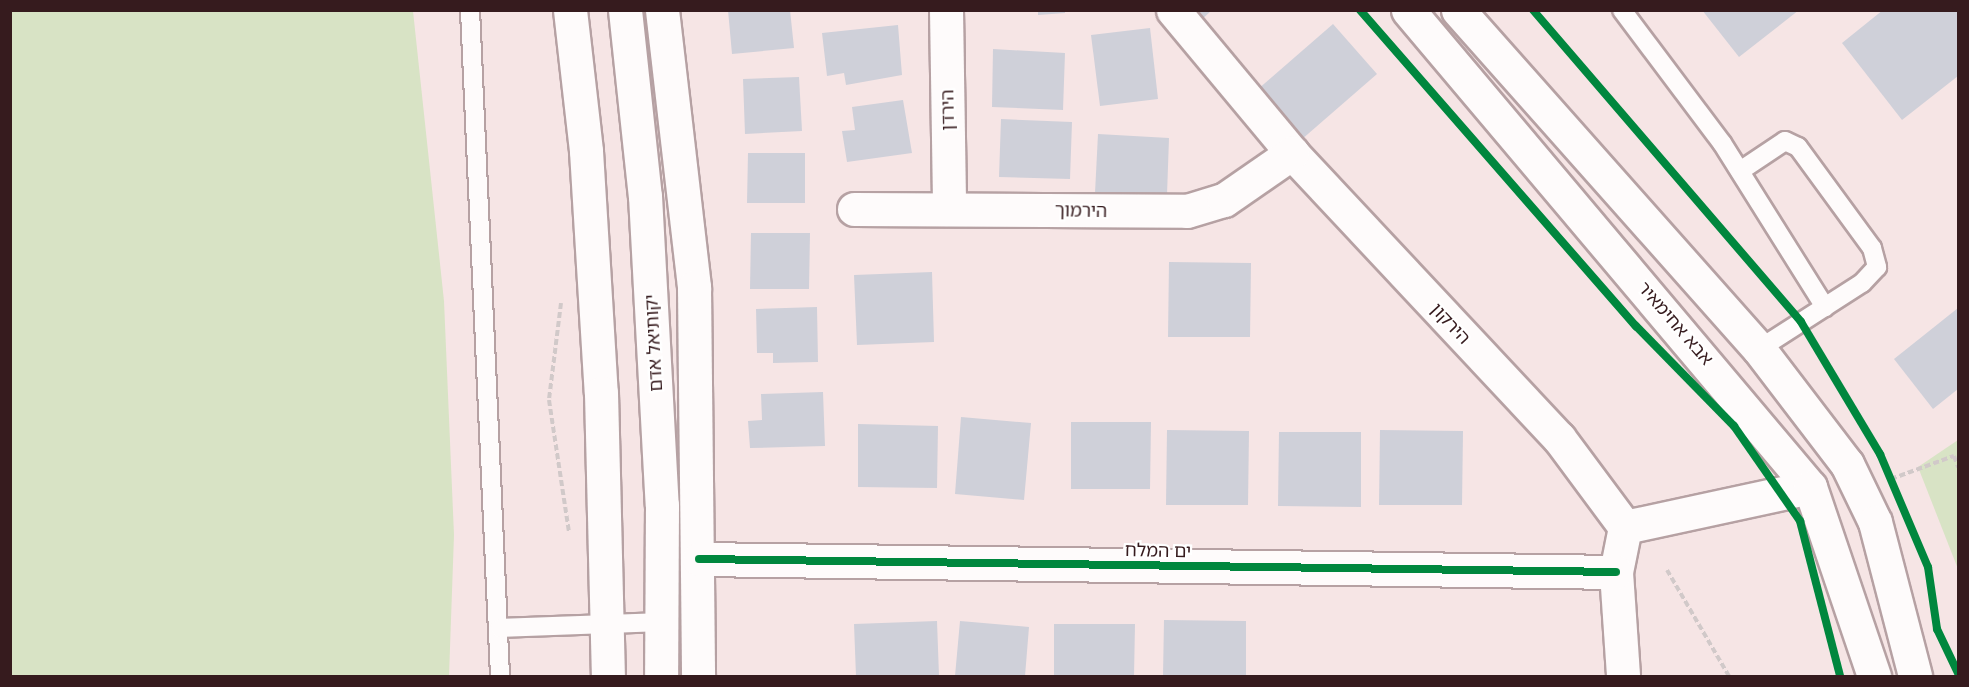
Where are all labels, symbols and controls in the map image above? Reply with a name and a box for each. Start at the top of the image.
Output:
street label: הירדן [936,89,958,131]
street label: הירמוך [1055,199,1107,221]
street label: אבא אחימאיר [1634,277,1718,369]
street label: יקותיאל אדם [640,294,666,392]
street label: הירקון [1427,298,1475,348]
street label: ים המלח [1125,539,1191,561]

